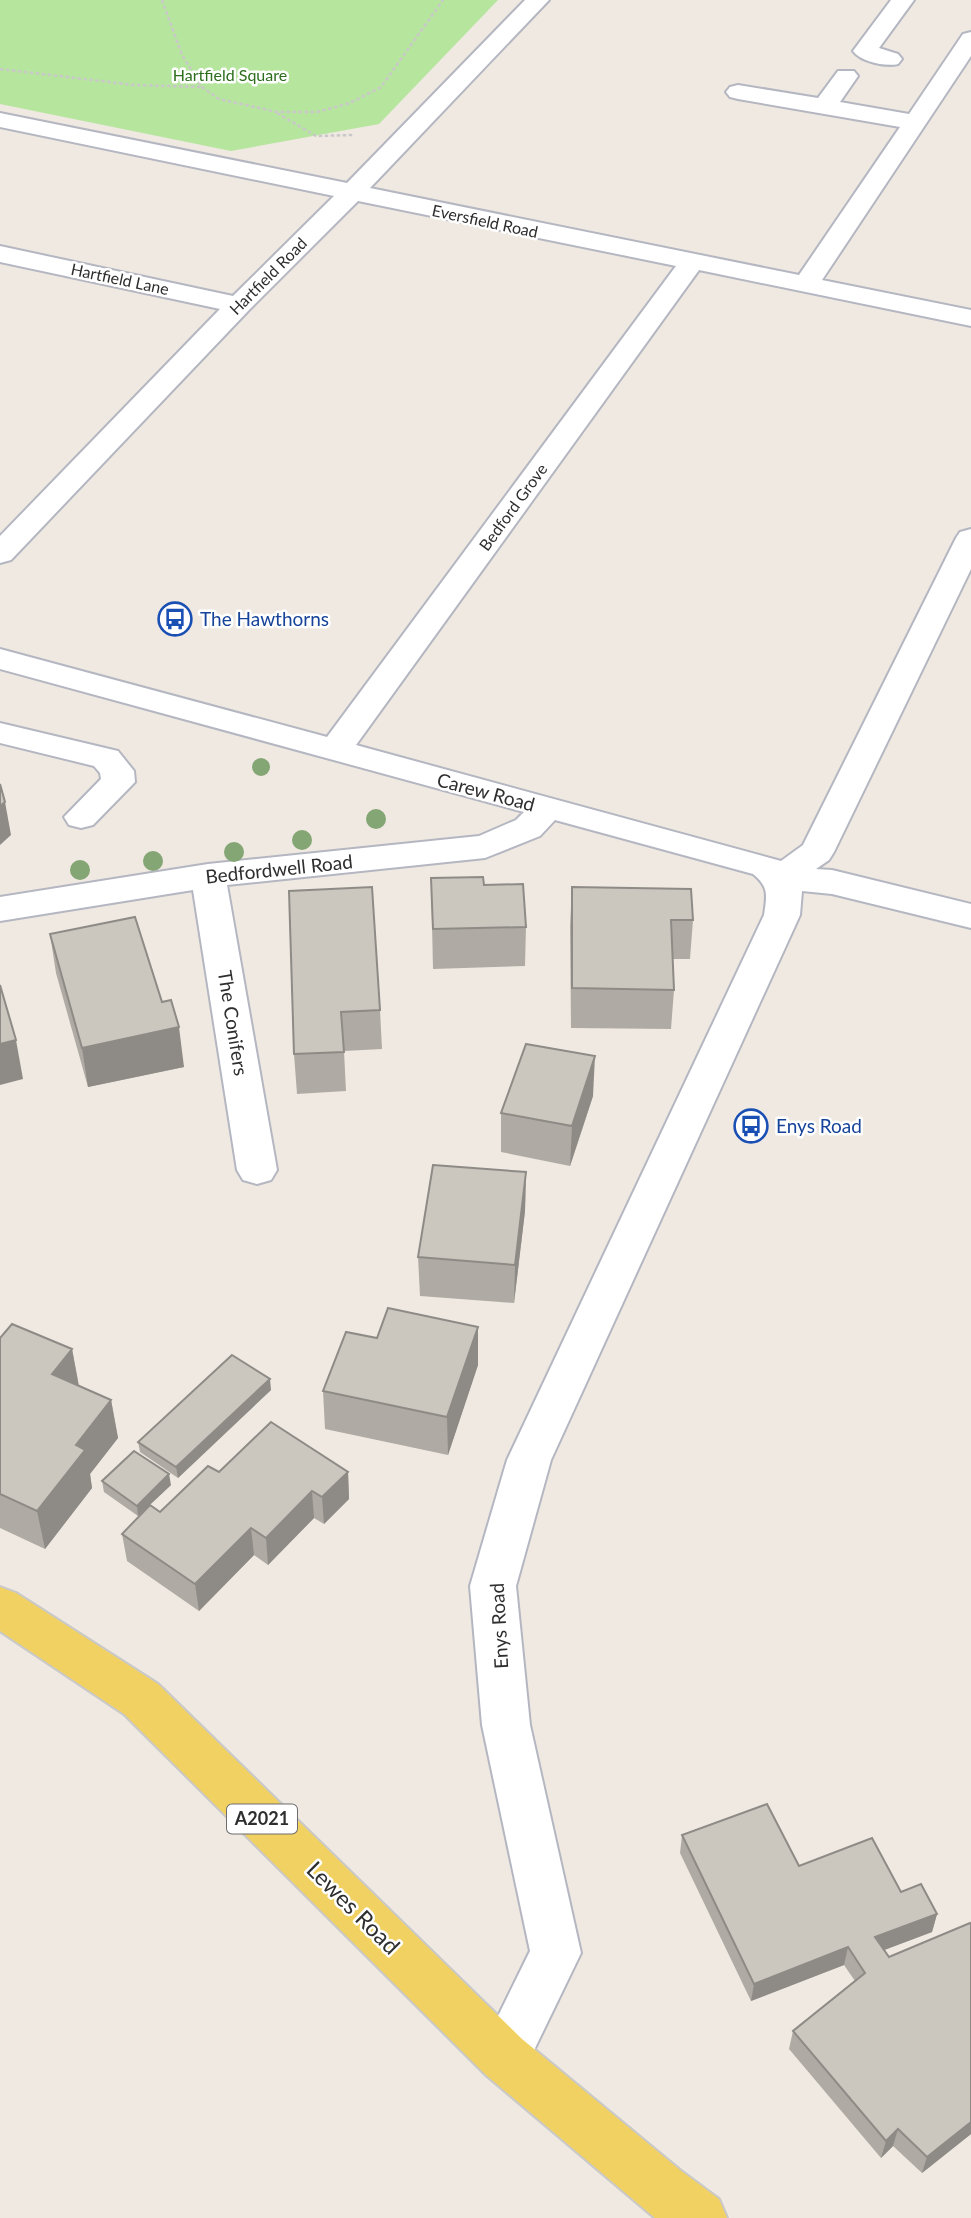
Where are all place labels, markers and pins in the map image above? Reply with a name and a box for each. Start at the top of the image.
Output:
bus stop icon: The Hawthorns [156,600,194,638]
place label: The Hawthorns [200,607,329,630]
bus stop icon: Enys Road [732,1107,770,1145]
place label: Enys Road [776,1114,862,1137]

